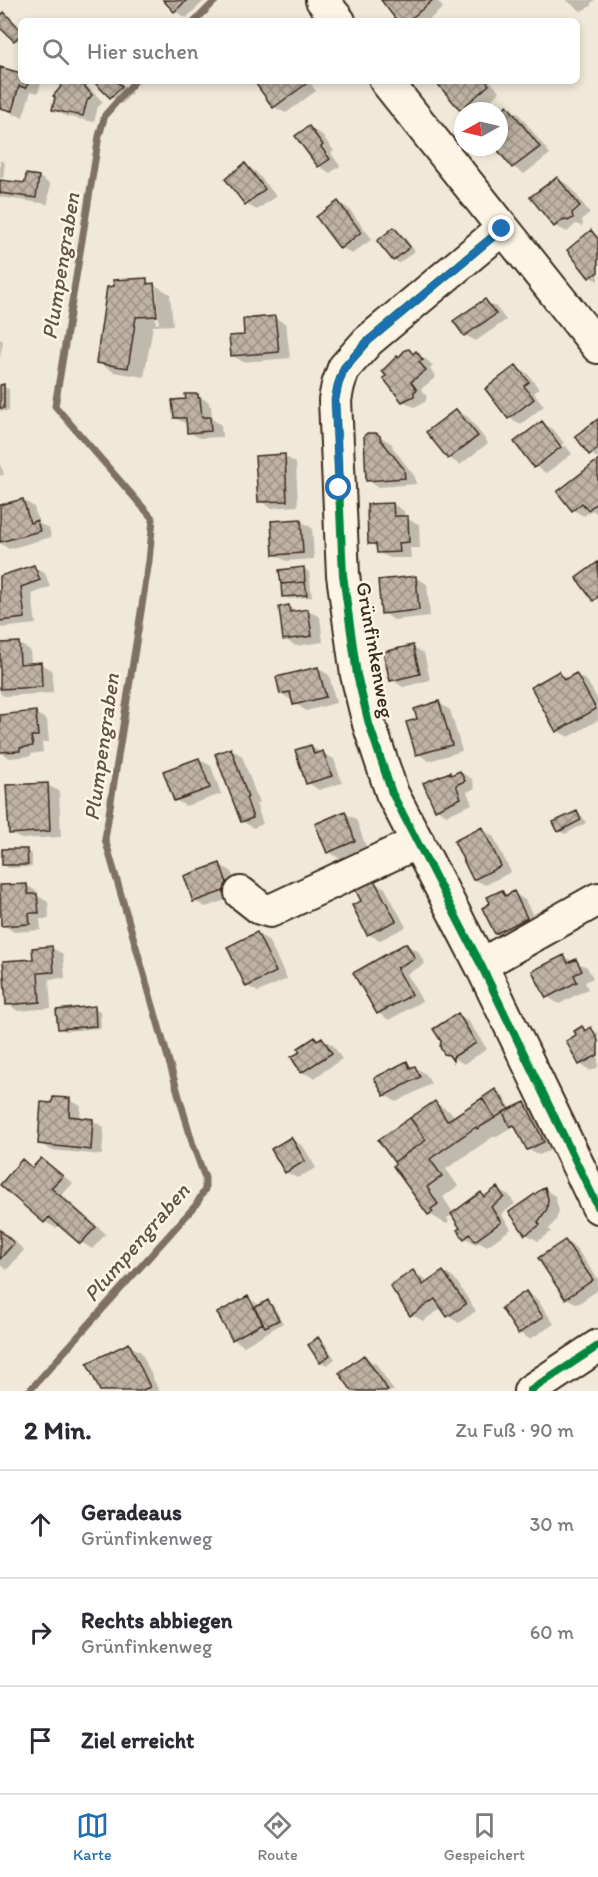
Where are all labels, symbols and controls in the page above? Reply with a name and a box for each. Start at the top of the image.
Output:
search box [18,18,580,84]
icon: search [39,35,72,68]
text: Hier suchen [87,38,198,65]
north arrow [454,102,508,156]
water label: Plumpengraben [36,191,85,341]
route end [488,215,514,241]
route start [325,474,351,500]
street label: Grünfinkenweg [351,580,400,720]
water label: Plumpengraben [78,672,125,822]
water label: Plumpengraben [78,1177,195,1307]
text: 2 Min. [24,1414,92,1446]
text: Zu Fuß · 90 m [456,1418,574,1442]
text: Geradeaus [81,1499,182,1526]
icon: ahead [24,1508,57,1541]
text: 30 m [529,1512,574,1536]
text: Grünfinkenweg [81,1526,212,1550]
text: Rechts abbiegen [81,1607,233,1634]
icon: right [24,1616,57,1649]
text: 60 m [530,1620,574,1644]
text: Grünfinkenweg [81,1634,212,1658]
icon: arrive [24,1724,57,1757]
text: Ziel erreicht [81,1727,194,1754]
tab: Karte [73,1809,112,1864]
tab: Route [258,1809,298,1864]
tab: Gespeichert [444,1809,525,1864]

